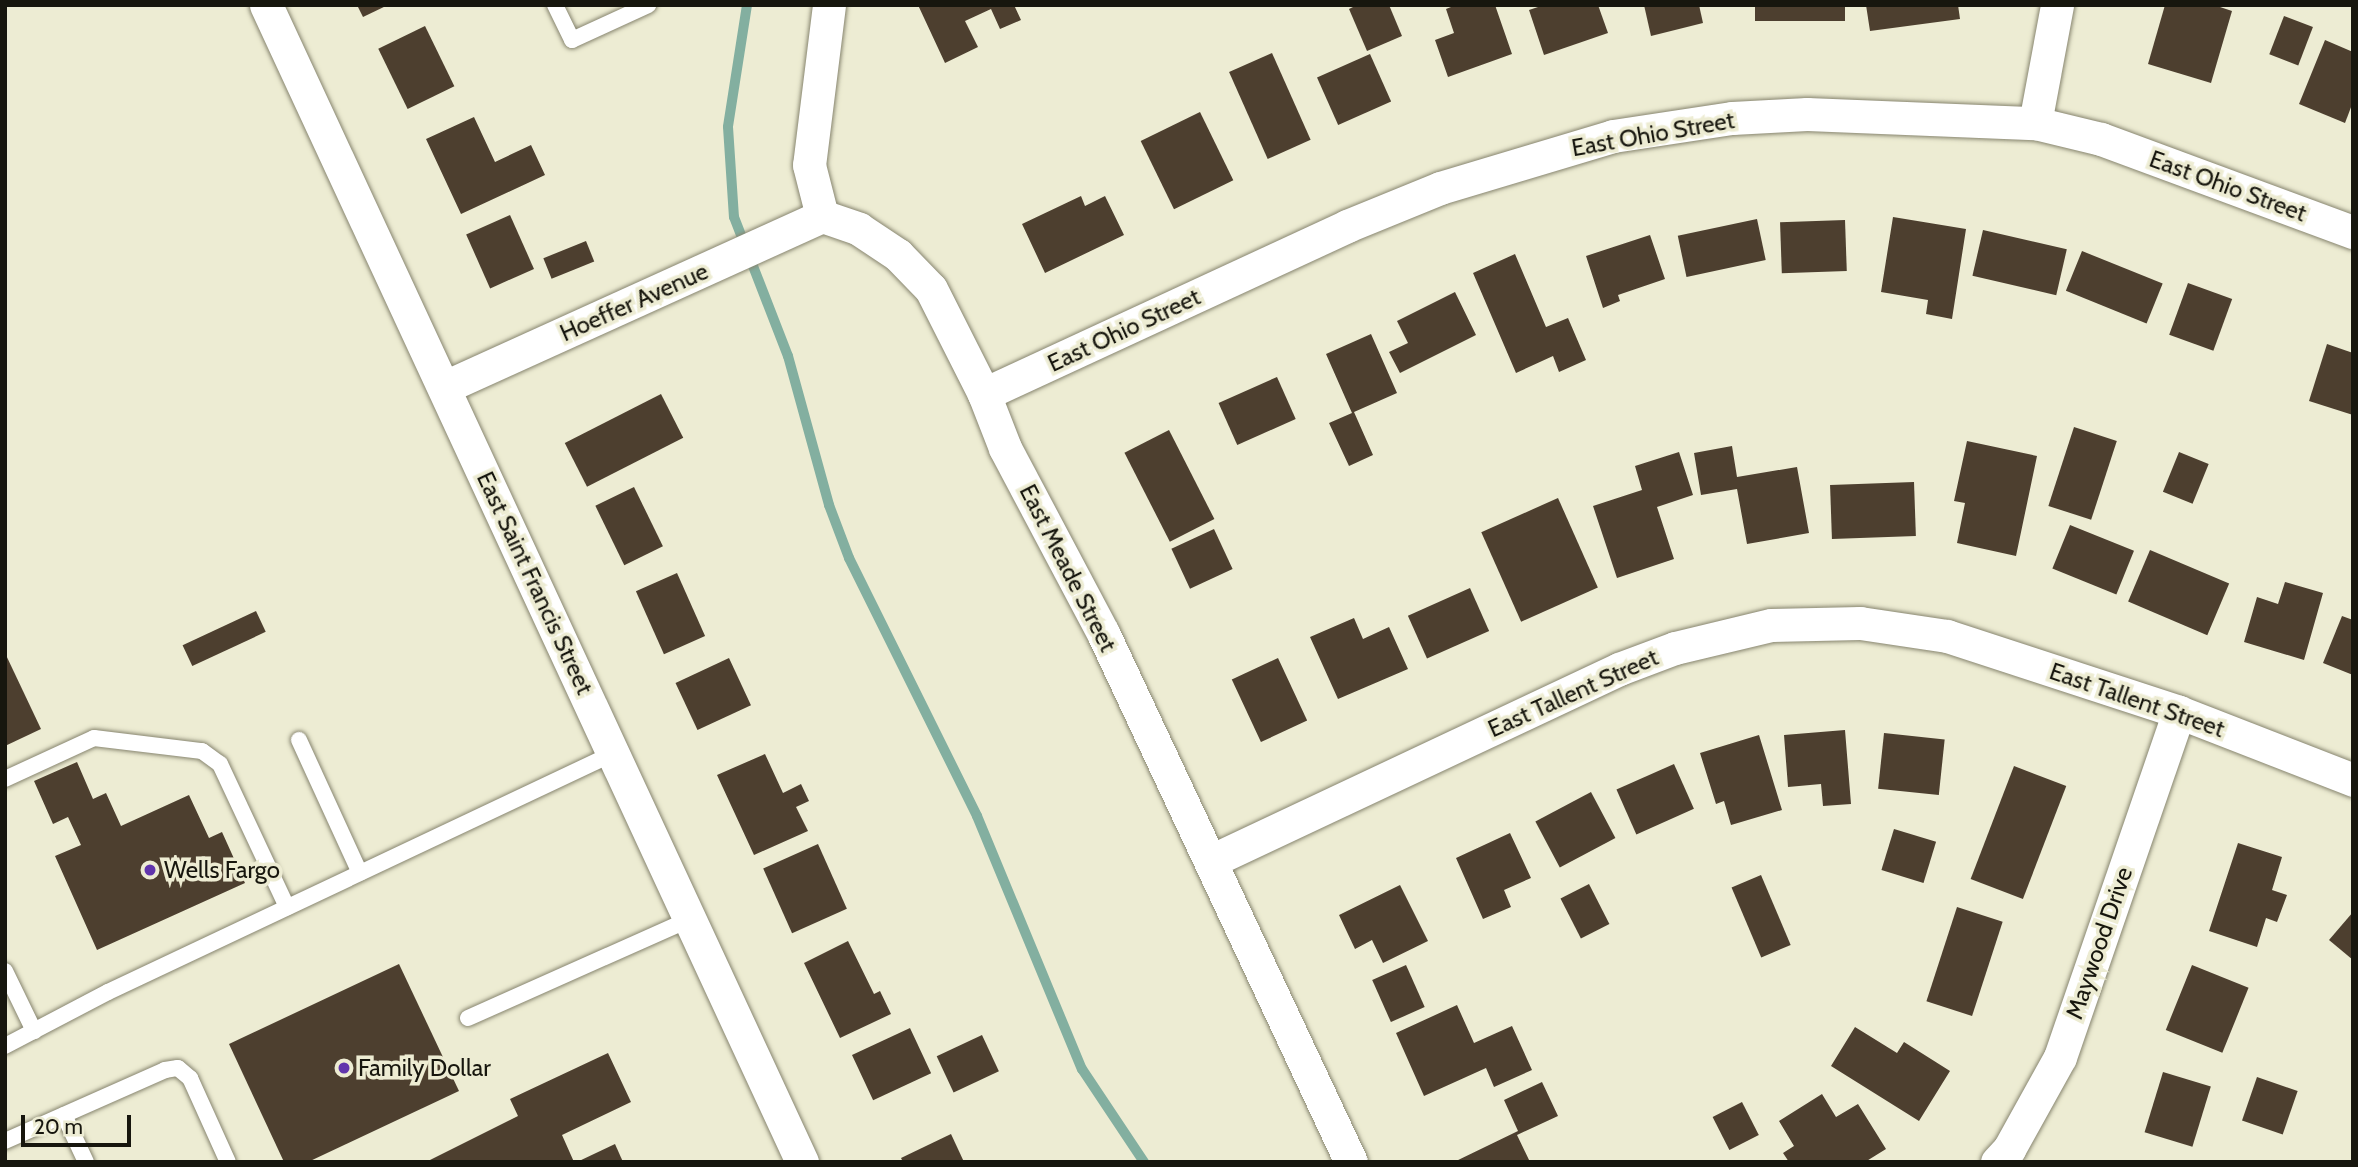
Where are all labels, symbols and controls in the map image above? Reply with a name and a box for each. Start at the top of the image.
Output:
street label: East Ohio Street [1569,105,1737,163]
street label: East Ohio Street [2146,144,2310,228]
street label: Hoeffer Avenue [555,256,713,348]
street label: East Ohio Street [1043,282,1205,378]
street label: East Saint Francis Street [471,467,599,699]
street label: East Meade Street [1013,480,1123,656]
street label: East Tallent Street [1484,643,1662,743]
street label: East Tallent Street [2046,657,2228,743]
place label: Wells Fargo [164,856,280,884]
marker: Wells Fargo [142,862,158,878]
street label: Maywood Drive [2060,863,2138,1023]
place label: Family Dollar [358,1054,491,1082]
marker: Family Dollar [336,1060,352,1076]
scale bar [24,1100,135,1144]
text: 20 m [34,1114,83,1139]

